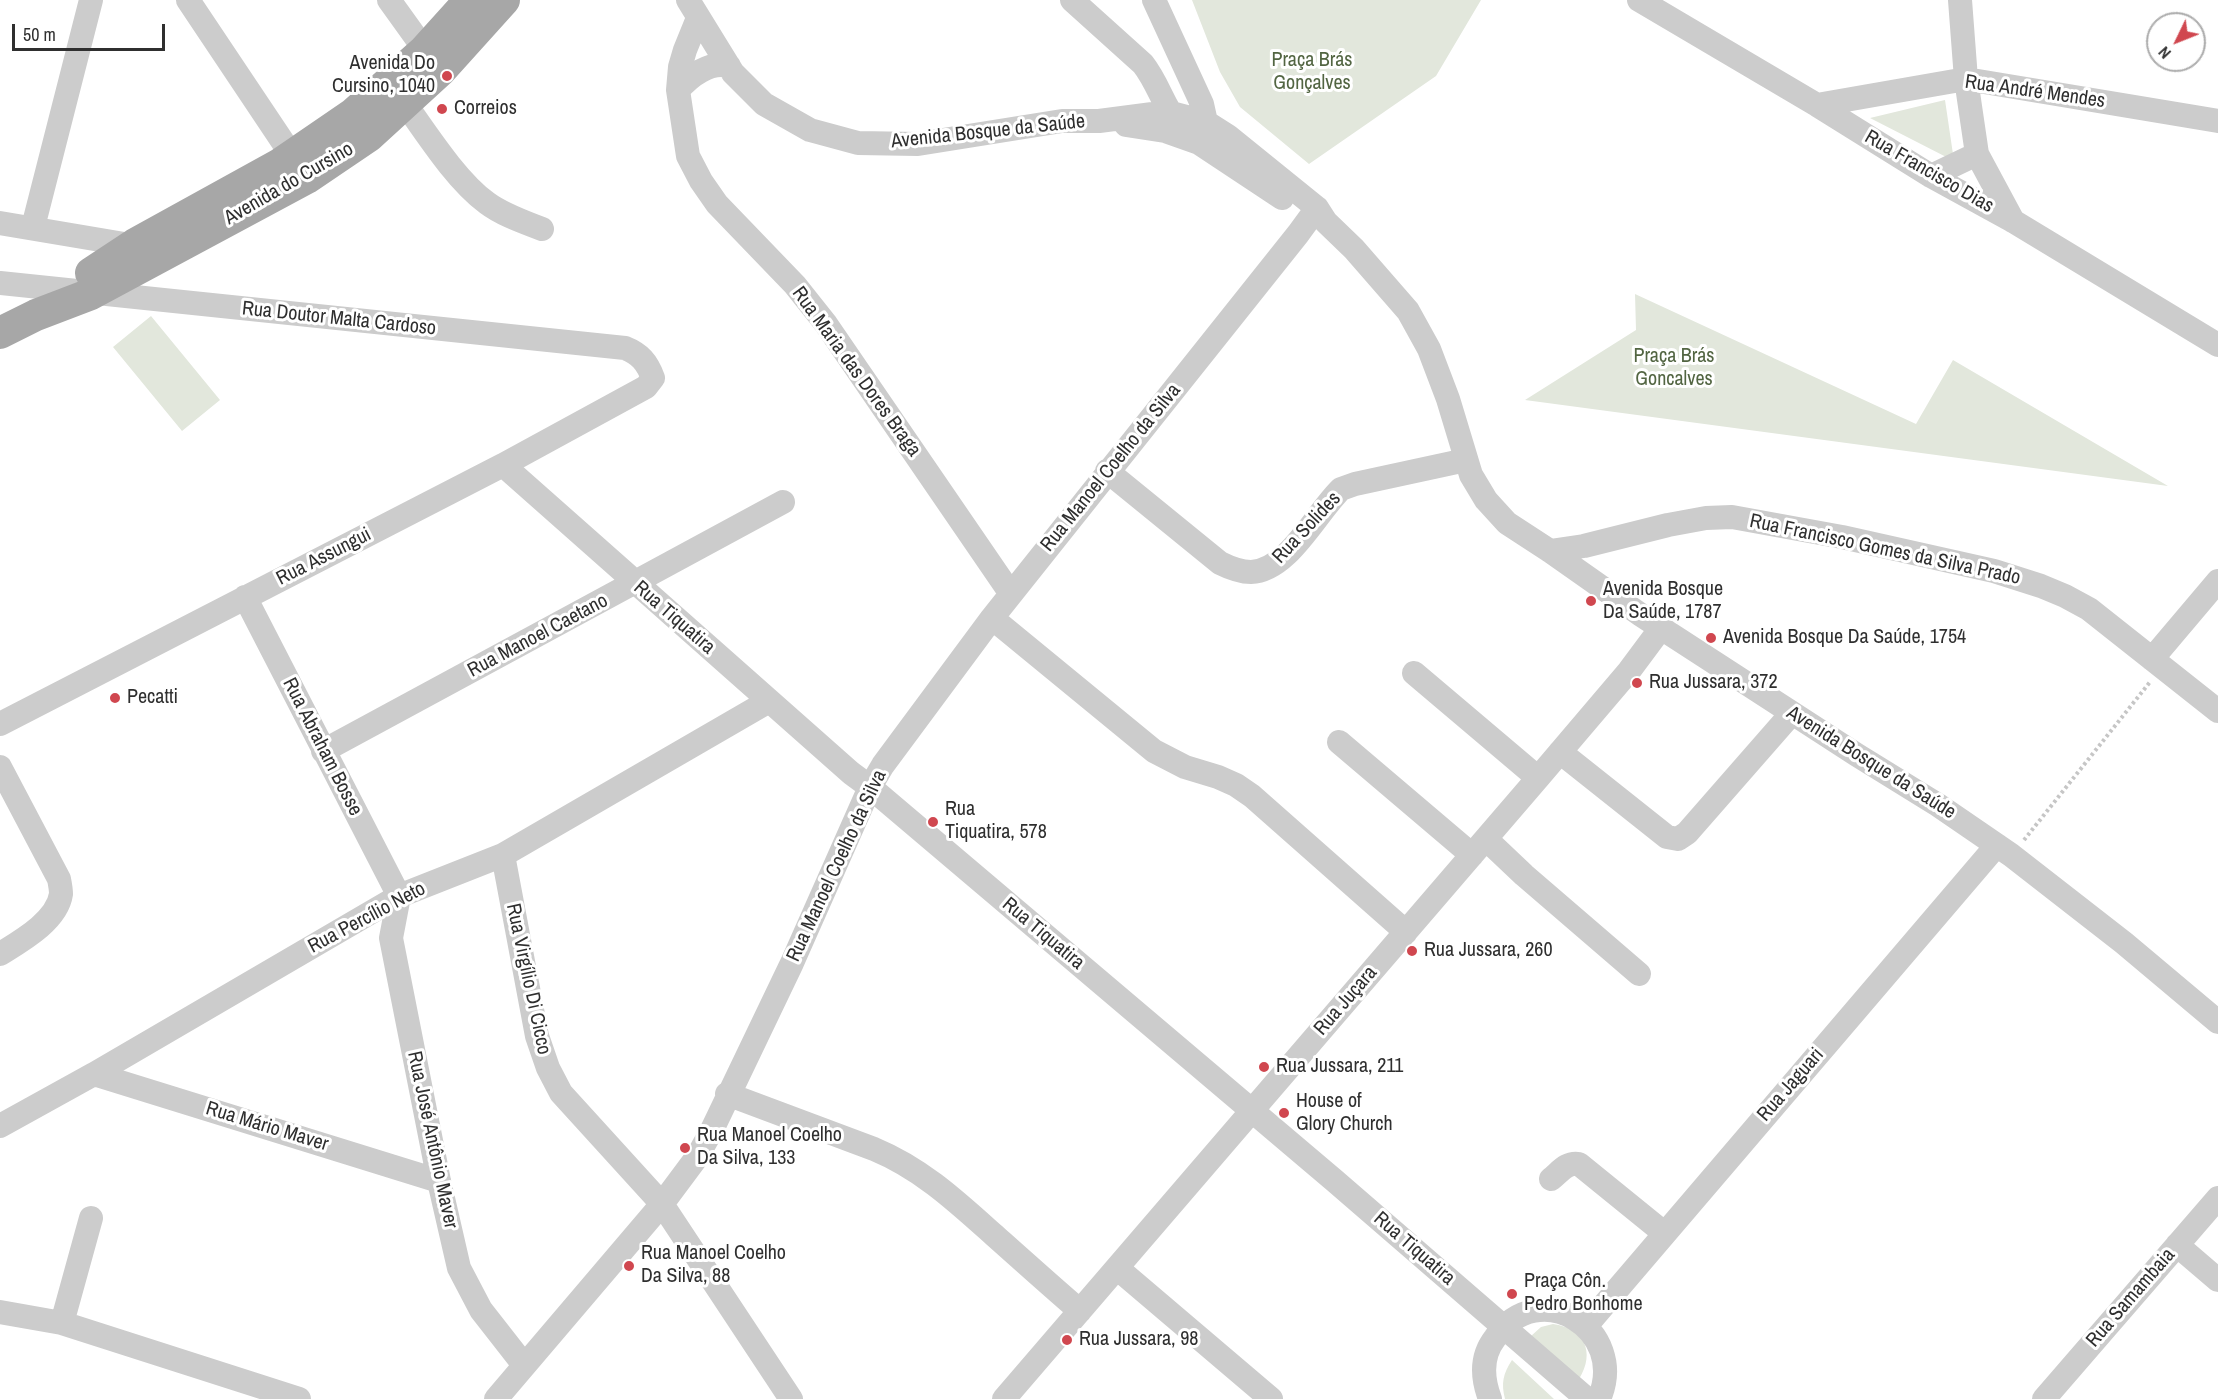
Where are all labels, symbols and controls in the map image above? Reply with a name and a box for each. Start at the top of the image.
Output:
scale bar [15,12,168,50]
north arrow [2146,12,2206,72]
text: 50 m [23,22,56,47]
text: N [2153,42,2176,64]
park label: Praça Brás Gonçalves [1271,49,1353,96]
place label: Avenida Do Cursino, 1040 [332,52,435,99]
marker: Avenida Do Cursino, 1040 [440,69,454,83]
street label: Rua André Mendes [1963,70,2107,114]
place label: Correios [454,97,517,121]
marker: Correios [435,102,449,116]
street label: Avenida Bosque da Saúde [890,110,1086,154]
street label: Rua Francisco Dias [1860,125,1998,219]
street label: Avenida do Cursino [220,137,358,231]
street label: Rua Maria das Dores Braga [786,282,926,462]
street label: Rua Doutor Malta Cardoso [241,297,437,341]
park label: Praça Brás Goncalves [1633,345,1715,392]
street label: Rua Manoel Coelho da Silva [1036,379,1186,557]
street label: Rua Solides [1268,487,1346,569]
street label: Rua Francisco Gomes da Silva Prado [1747,510,2023,590]
street label: Rua Assungui [273,523,375,591]
street label: Rua Tiquatira [628,576,720,660]
place label: Avenida Bosque Da Saúde, 1787 [1603,578,1723,625]
street label: Rua Manoel Caetano [464,589,612,683]
marker: Avenida Bosque Da Saúde, 1787 [1584,594,1598,608]
place label: Avenida Bosque Da Saúde, 1754 [1723,626,1966,650]
marker: Avenida Bosque Da Saúde, 1754 [1704,631,1718,645]
place label: Rua Jussara, 372 [1649,671,1778,695]
street label: Rua Abraham Bosse [277,674,367,820]
marker: Rua Jussara, 372 [1630,676,1644,690]
place label: Pecatti [127,686,178,710]
marker: Pecatti [108,691,122,705]
street label: Avenida Bosque da Saúde [1782,701,1960,825]
street label: Rua Manoel Coelho da Silva [782,766,892,966]
place label: Rua Tiquatira, 578 [945,798,1047,845]
marker: Rua Tiquatira, 578 [926,815,940,829]
street label: Rua Percílio Neto [304,877,430,959]
street label: Rua Tiquatira [997,893,1089,975]
street label: Rua Virgílio Di Cicco [500,901,556,1057]
place label: Rua Jussara, 260 [1424,939,1553,963]
marker: Rua Jussara, 260 [1405,944,1419,958]
street label: Rua Juçara [1309,961,1383,1041]
street label: Rua Jaguari [1753,1043,1829,1127]
street label: Rua José Antônio Maver [401,1049,463,1231]
place label: Rua Jussara, 211 [1276,1055,1403,1079]
marker: Rua Jussara, 211 [1257,1060,1271,1074]
place label: House of Glory Church [1296,1090,1393,1137]
street label: Rua Mário Maver [203,1097,331,1157]
marker: House of Glory Church [1277,1106,1291,1120]
place label: Rua Manoel Coelho Da Silva, 133 [697,1124,842,1171]
marker: Rua Manoel Coelho Da Silva, 133 [678,1141,692,1155]
street label: Rua Tiquatira [1368,1207,1460,1291]
place label: Rua Manoel Coelho Da Silva, 88 [641,1242,786,1289]
street label: Rua Samambaia [2082,1244,2180,1352]
marker: Rua Manoel Coelho Da Silva, 88 [622,1259,636,1273]
place label: Praça Côn. Pedro Bonhome [1524,1270,1643,1317]
marker: Praça Côn. Pedro Bonhome [1505,1287,1519,1301]
place label: Rua Jussara, 98 [1079,1328,1198,1352]
marker: Rua Jussara, 98 [1060,1333,1074,1347]

